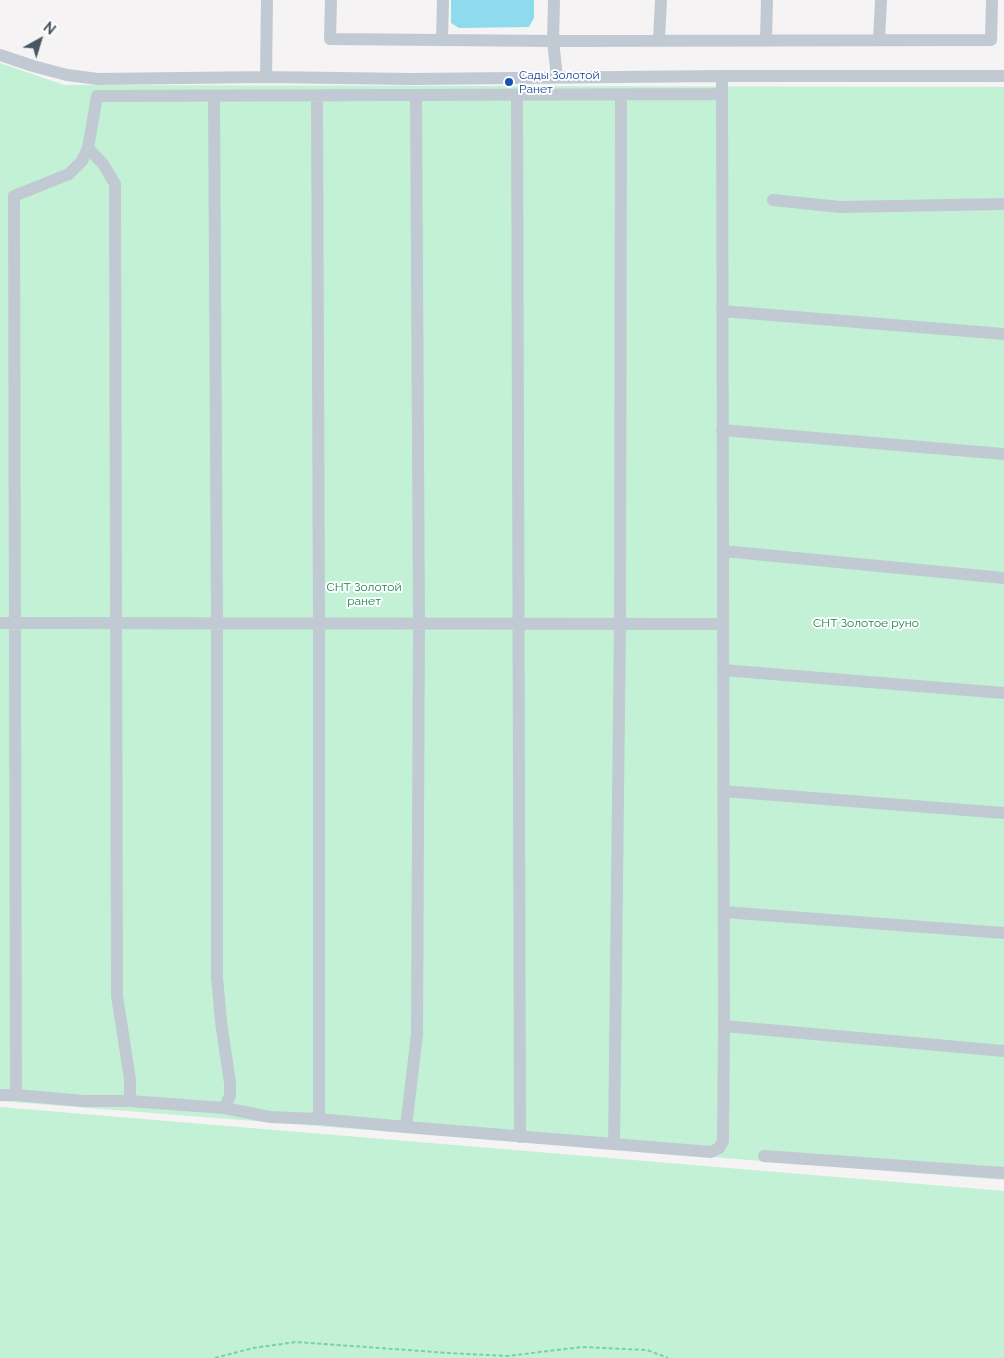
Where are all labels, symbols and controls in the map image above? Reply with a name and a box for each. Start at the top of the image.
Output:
north arrow [15,15,65,65]
text: N [40,19,59,38]
place label: Сады Золотой Ранет [519,68,600,96]
marker: Сады Золотой Ранет [503,76,515,88]
park label: СНТ Золотой ранет [326,580,402,608]
park label: СНТ Золотое руно [813,616,919,630]

